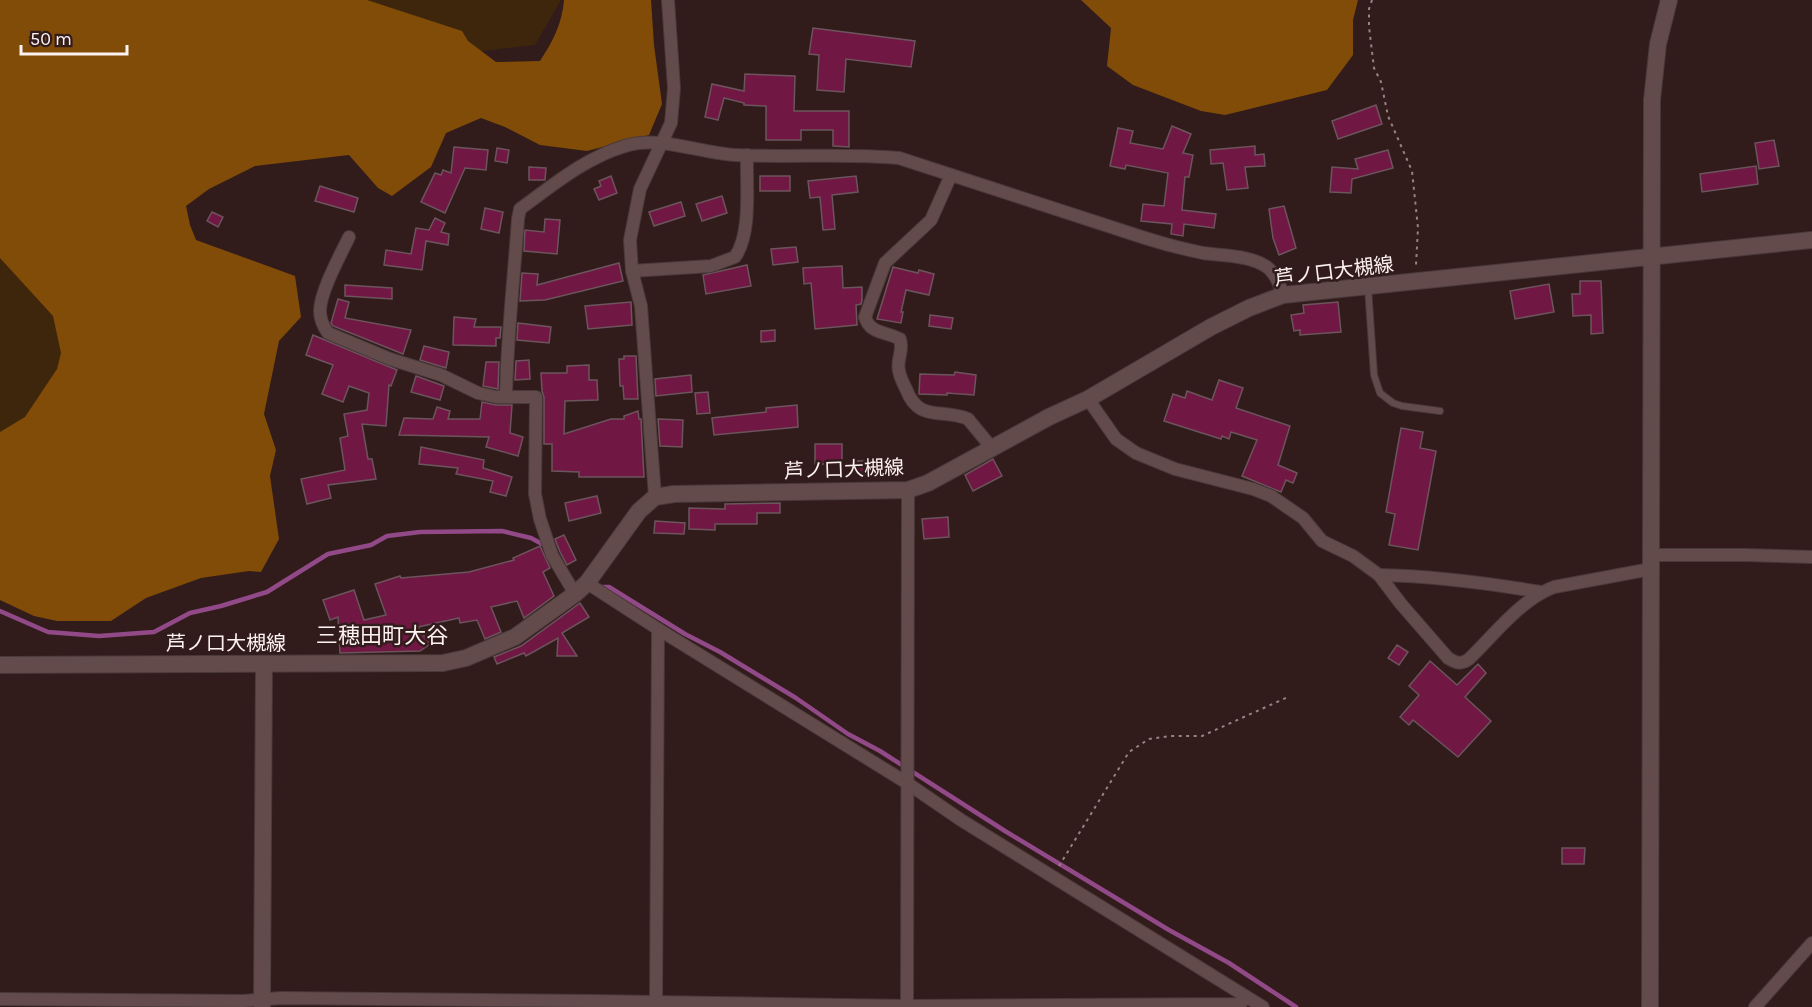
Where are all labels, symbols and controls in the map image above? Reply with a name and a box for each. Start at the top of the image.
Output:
scale bar [21,18,128,56]
text: 50 m [30,28,72,50]
street label: 芦ノ口大槻線 [1273,253,1395,290]
street label: 芦ノ口大槻線 [784,456,904,483]
district label: 三穂田町大谷 [316,623,448,649]
street label: 芦ノ口大槻線 [166,632,286,655]

